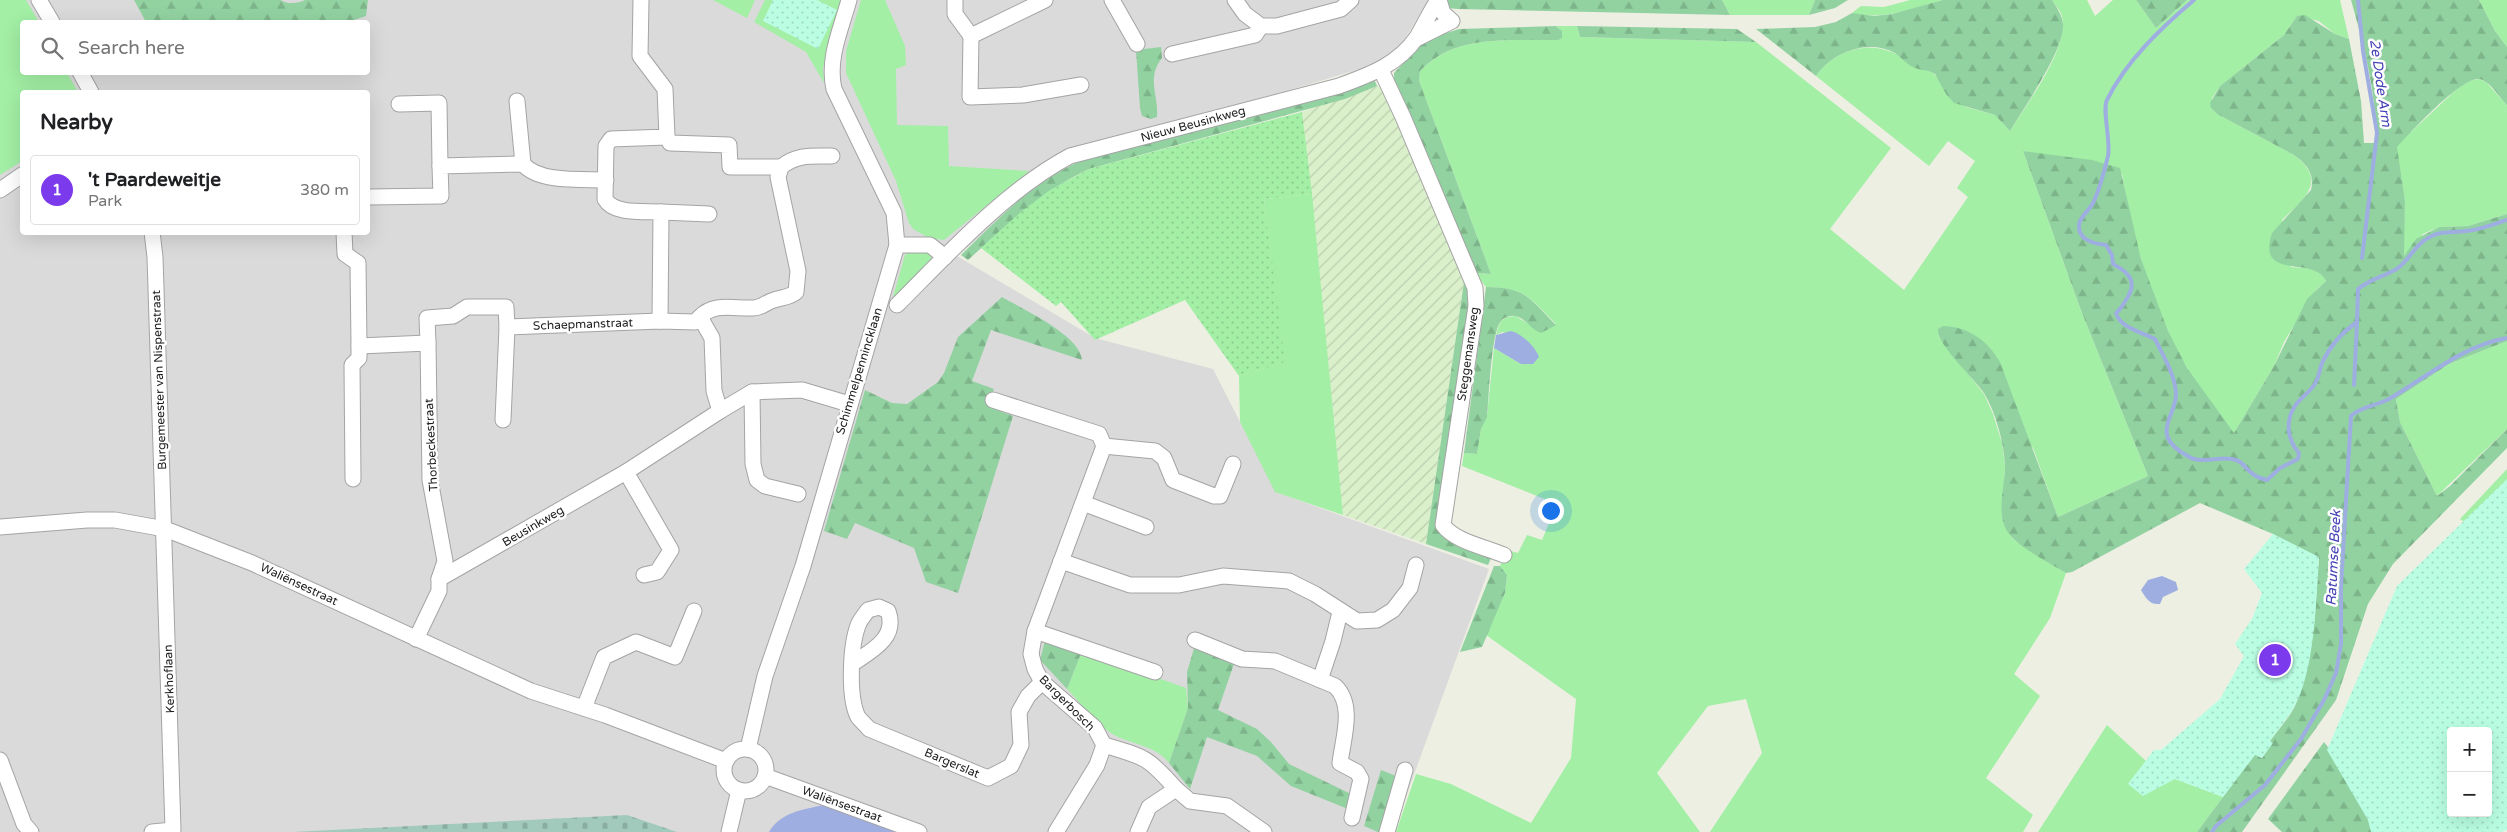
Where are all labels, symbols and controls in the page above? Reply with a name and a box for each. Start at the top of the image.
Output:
search box [20,20,370,75]
icon: search [38,34,66,62]
text: Search here [78,37,185,59]
water label: 2e Dode Arm [2366,38,2395,129]
street label: Nieuw Beusinkweg [1139,103,1247,145]
text: Nearby [40,110,113,135]
text: 't Paardeweitje [88,169,221,191]
text: 1 [52,180,62,200]
text: 380 m [300,180,349,200]
text: Park [88,191,122,211]
street label: Burgemeester van Nispenstraat [149,289,169,470]
street label: Schimmelpennincklaan [833,306,885,436]
street label: Steggemansweg [1454,306,1482,402]
street label: Schaepmanstraat [533,315,634,333]
street label: Thorbeckestraat [422,398,440,492]
your location [1538,498,1564,524]
street label: Beusinkweg [500,503,566,549]
water label: Ratumse Beek [2323,508,2345,606]
street label: Waliënsestraat [258,560,340,608]
pin: 1 [2259,641,2291,679]
street label: Kerkhoflaan [161,644,177,714]
street label: Bargerbosch [1036,672,1098,734]
map controls [2447,727,2492,817]
button: + [2447,727,2492,772]
street label: Bargerslat [922,745,982,781]
button: − [2447,772,2492,817]
street label: Waliënsestraat [800,783,884,825]

